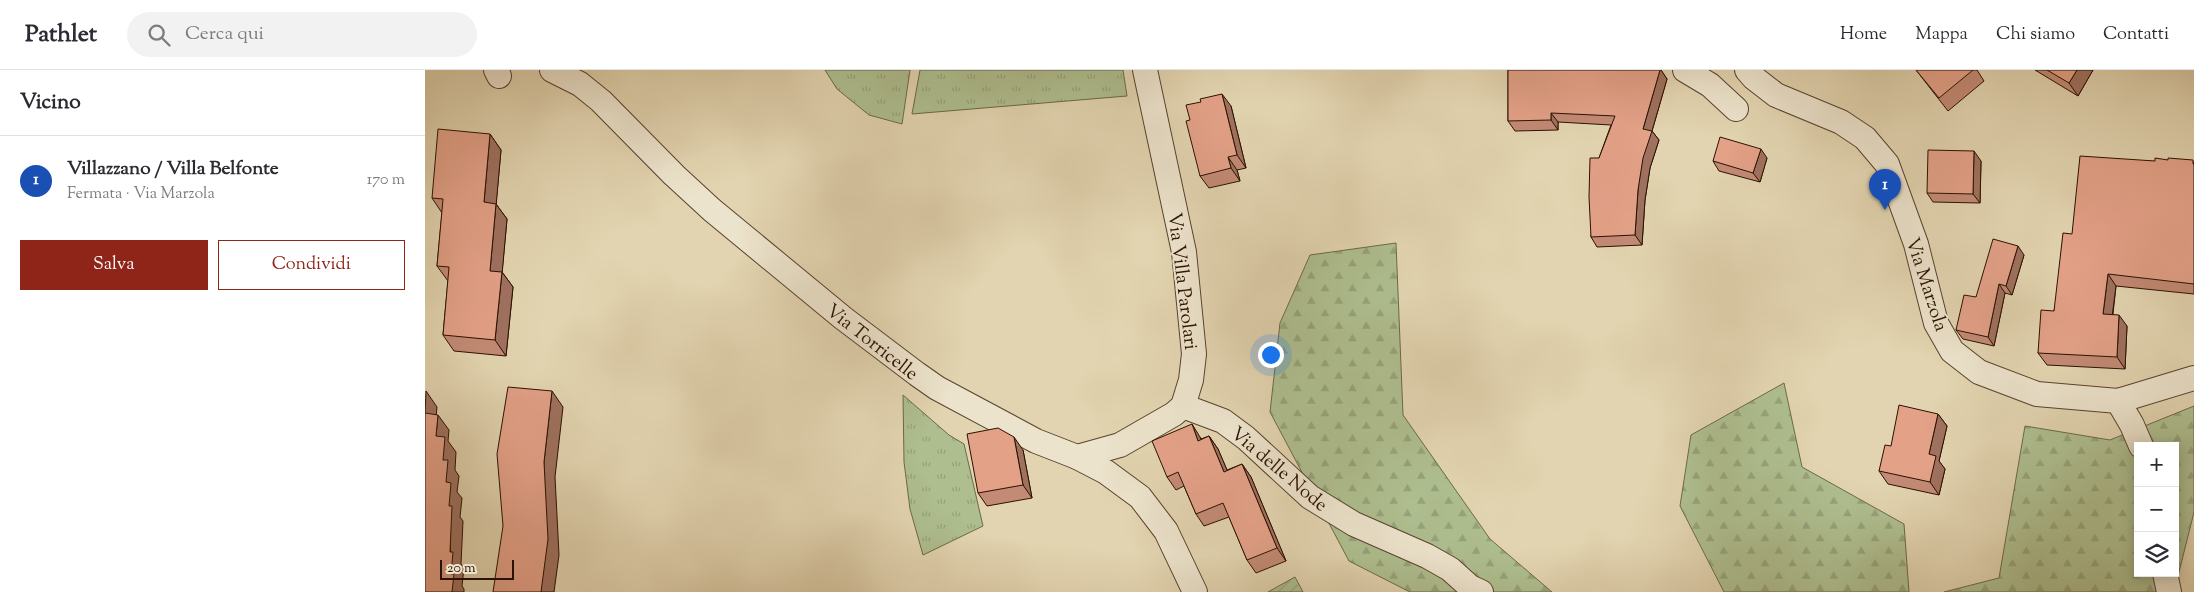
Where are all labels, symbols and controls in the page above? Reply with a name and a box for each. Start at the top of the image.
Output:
search box [127,12,477,57]
text: Pathlet [25,18,97,52]
icon: search [145,21,173,49]
text: Cerca qui [185,21,264,48]
text: Home [1840,22,1887,48]
text: Mappa [1915,22,1968,48]
text: Chi siamo [1996,22,2075,48]
text: Contatti [2103,22,2169,48]
text: Vicino [20,88,81,118]
text: Villazzano / Villa Belfonte [67,156,279,183]
text: 1 [33,169,39,192]
text: 170 m [367,169,405,192]
pin: 1 [1869,169,1901,210]
text: Fermata · Via Marzola [67,183,215,206]
street label: Via Villa Parolari [1160,211,1203,351]
street label: Via Marzola [1898,234,1954,335]
button: Salva [20,240,208,290]
button: Condividi [218,240,405,290]
street label: Via Torricelle [820,298,923,388]
your location [1258,342,1284,368]
street label: Via delle Node [1224,421,1333,519]
map controls [2134,442,2179,577]
button: + [2134,442,2179,487]
button: − [2134,487,2179,532]
button: layers [2134,532,2179,577]
scale bar [440,557,514,580]
text: 20 m [447,559,476,579]

